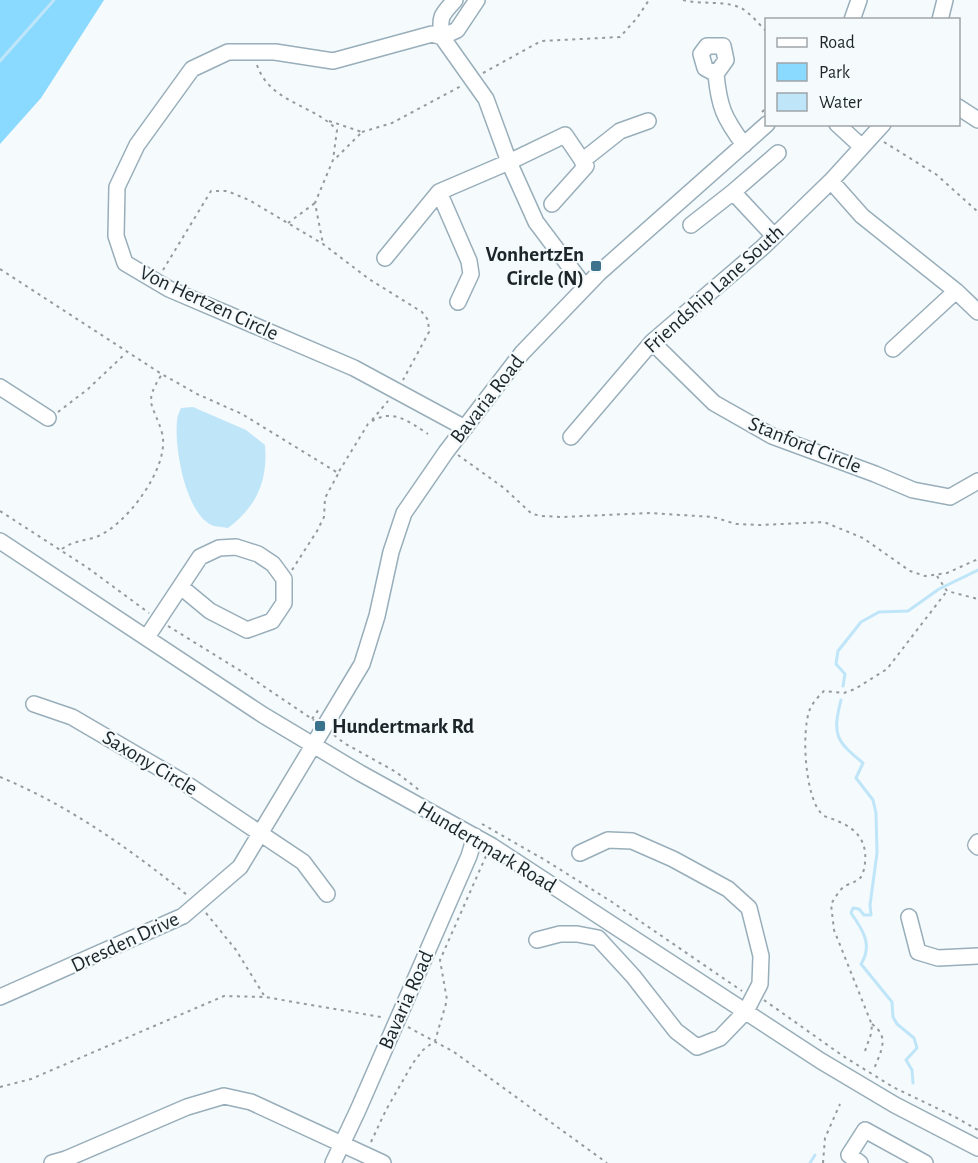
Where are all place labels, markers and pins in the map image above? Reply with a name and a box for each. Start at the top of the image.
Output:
place label: VonhertzEn Circle (N) [485,244,584,289]
marker: VonhertzEn Circle (N) [589,259,603,273]
place label: Hundertmark Rd [332,716,474,737]
marker: Hundertmark Rd [313,719,327,733]

